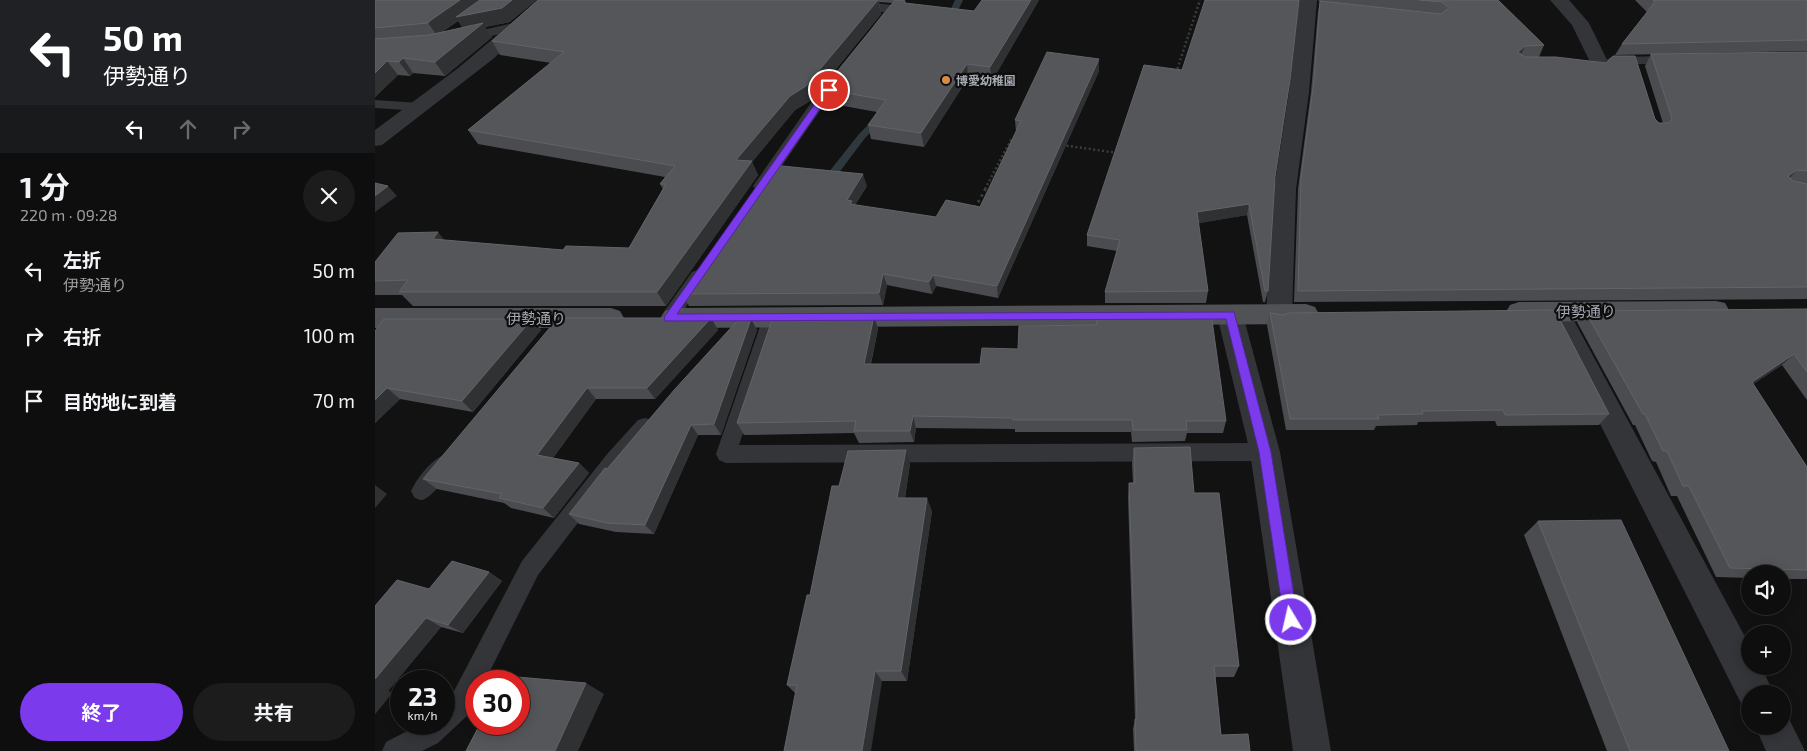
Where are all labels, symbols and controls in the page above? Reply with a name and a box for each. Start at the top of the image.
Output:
text: 50 m [103,16,183,58]
icon: left [20,20,85,85]
text: 伊勢通り [103,62,191,88]
pin [808,69,850,111]
place label: 博愛幼稚園 [956,73,1016,87]
marker: 博愛幼稚園 [940,74,952,86]
icon: arrive [815,76,843,104]
icon: left [121,115,149,143]
icon: ahead [174,115,202,143]
icon: right [227,115,255,143]
text: 1 分 [20,168,69,204]
button: close [303,170,355,222]
text: 220 m · 09:28 [20,205,117,224]
text: 左折 [63,248,101,271]
icon: left [20,257,48,285]
text: 50 m [312,259,355,282]
text: 伊勢通り [63,275,127,294]
street label: 伊勢通り [1556,301,1616,321]
street label: 伊勢通り [506,309,566,327]
icon: right [20,322,48,350]
text: 100 m [304,324,355,347]
text: 右折 [63,325,101,348]
icon: arrive [20,387,48,415]
text: 70 m [313,389,355,412]
text: 目的地に到着 [63,390,177,413]
map controls [1741,565,1791,735]
button: sound [1741,565,1791,615]
position arrow [1264,593,1316,645]
button: + [1741,625,1791,675]
speed limit sign: 30 [465,670,530,735]
text: 23 [408,681,437,711]
button: 終了 [20,683,183,741]
button: 共有 [193,683,355,741]
button: − [1741,685,1791,735]
text: km/h [408,708,437,722]

